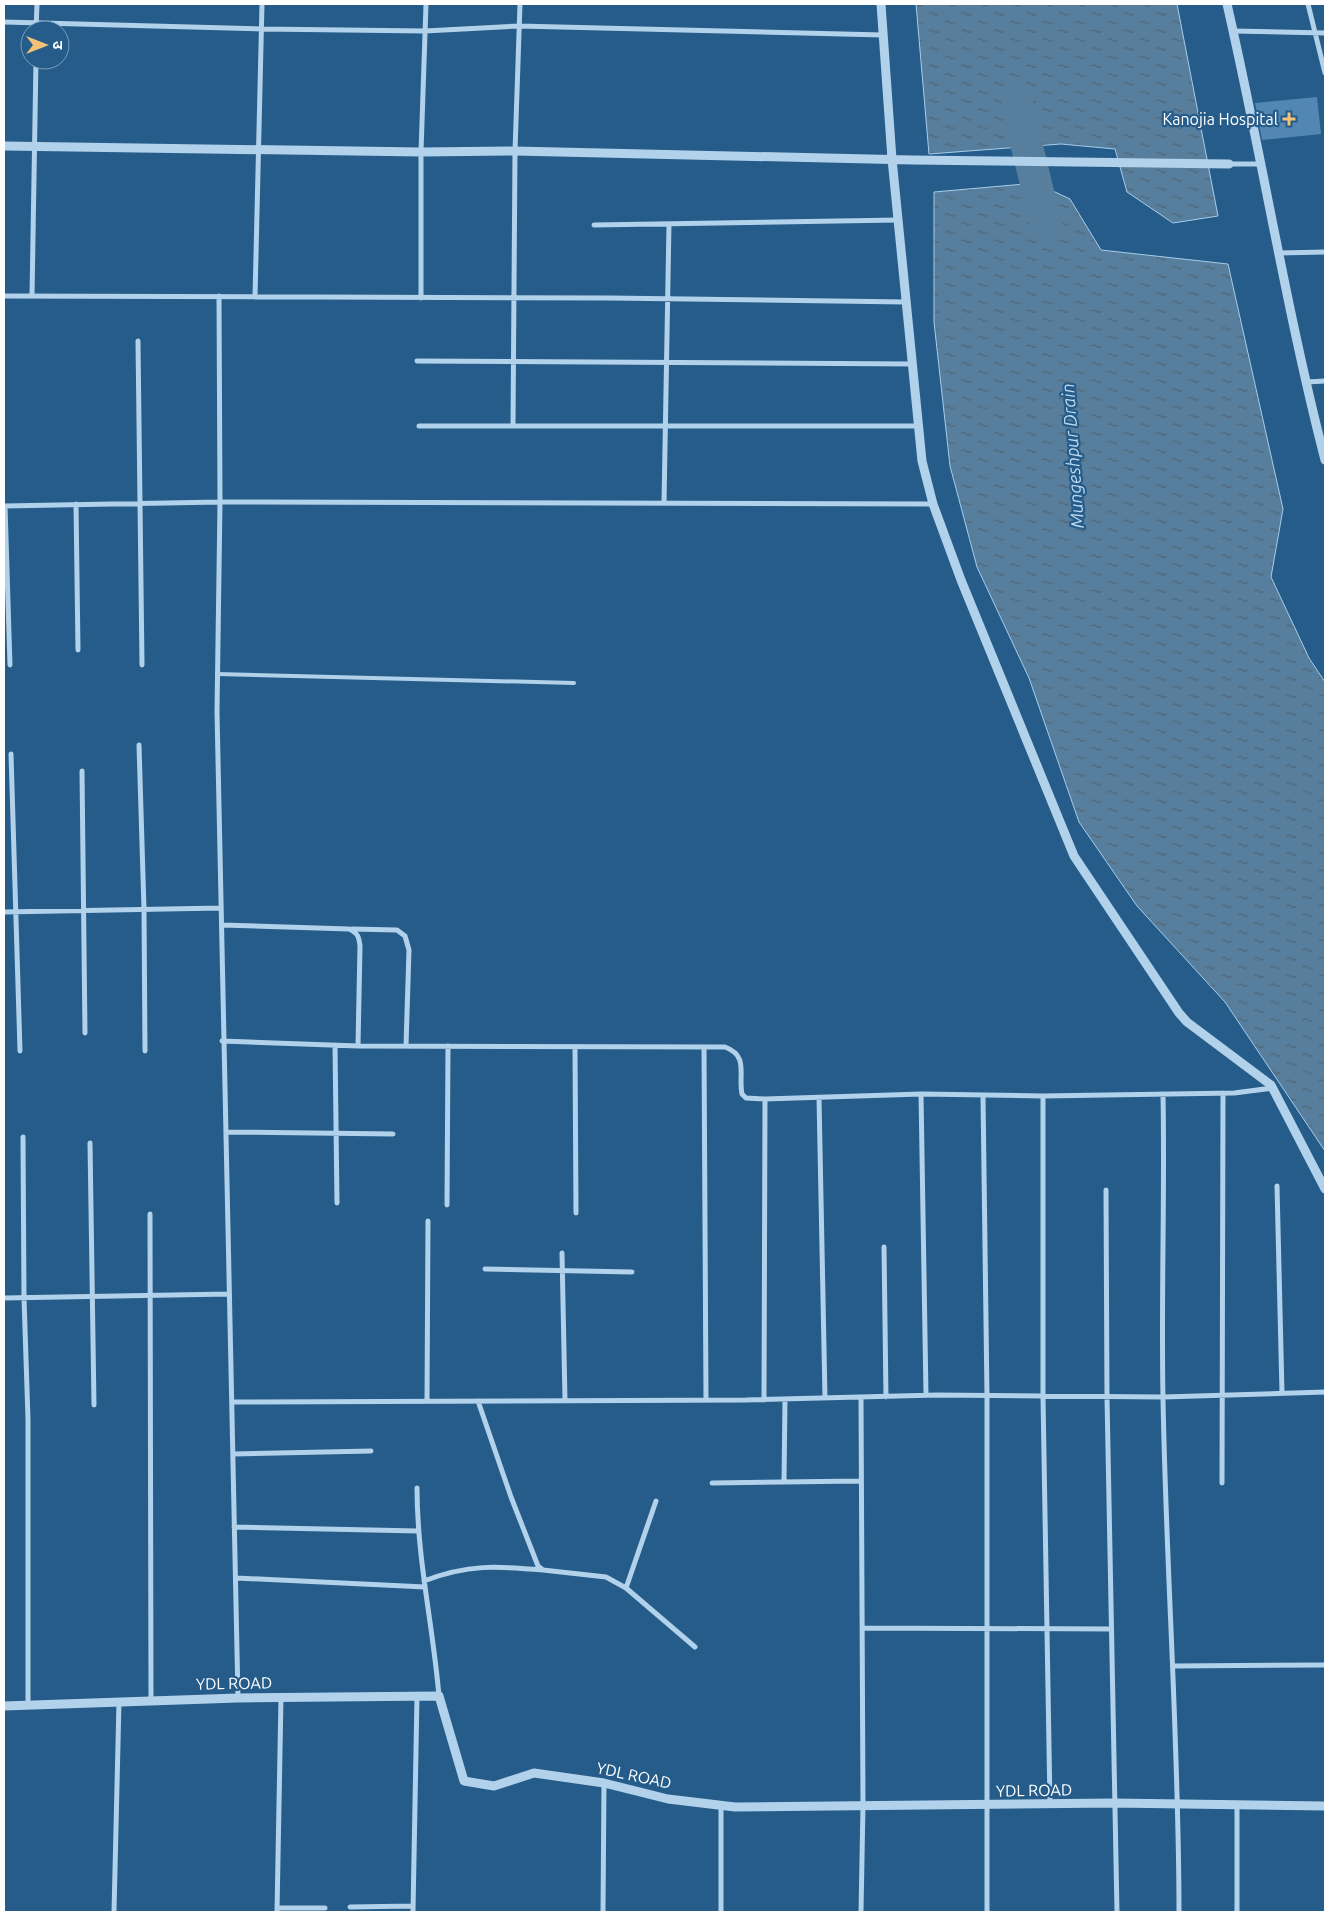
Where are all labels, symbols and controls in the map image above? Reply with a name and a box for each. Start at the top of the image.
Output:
north arrow [20,20,70,70]
text: उ [50,41,66,50]
place label: Kanojia Hospital [1163,110,1278,128]
marker: Kanojia Hospital [1282,112,1296,126]
water label: Mungeshpur Drain [1057,383,1087,529]
street label: YDL ROAD [196,1673,272,1693]
street label: YDL ROAD [595,1758,673,1792]
street label: YDL ROAD [996,1780,1072,1800]

